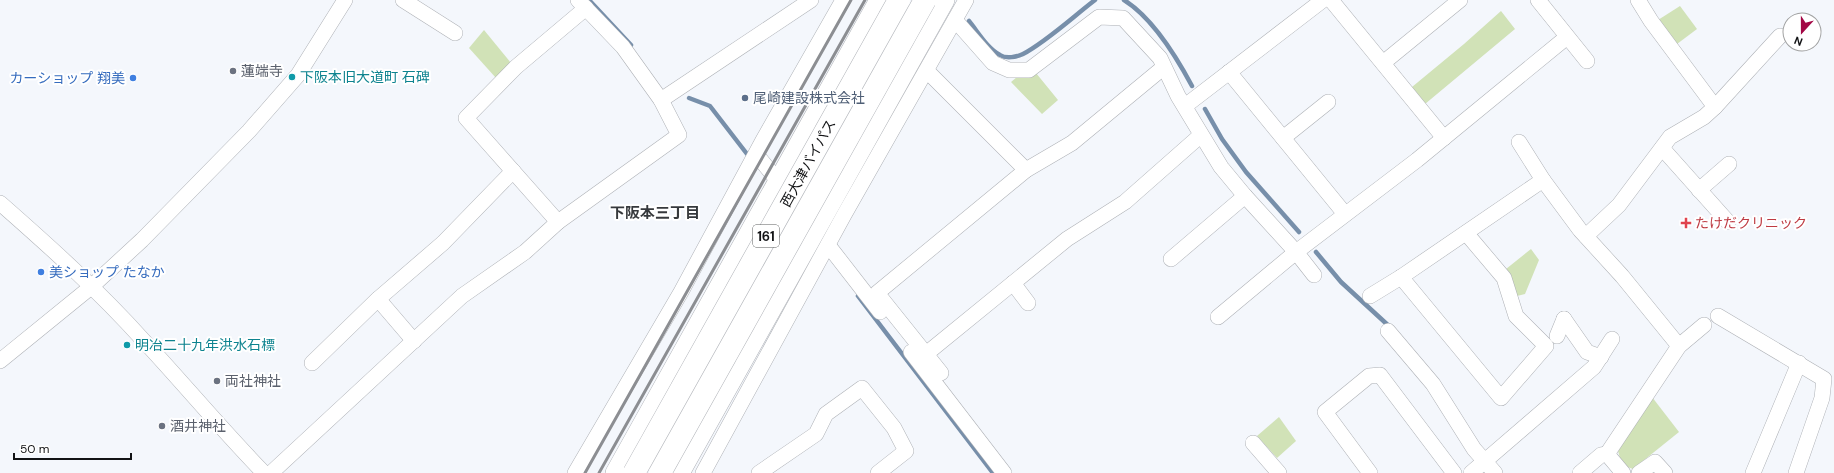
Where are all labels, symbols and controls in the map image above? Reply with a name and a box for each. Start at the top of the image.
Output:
north arrow [1782,12,1822,52]
text: N [1792,33,1805,49]
place label: 蓮端寺 [241,62,283,80]
marker: 蓮端寺 [228,66,238,76]
place label: 下阪本旧大道町 石碑 [300,68,430,86]
place label: カーショップ 翔美 [10,69,125,87]
marker: 下阪本旧大道町 石碑 [287,72,297,82]
marker: カーショップ 翔美 [128,73,138,83]
place label: 尾崎建設株式会社 [753,89,865,107]
marker: 尾崎建設株式会社 [740,93,750,103]
street label: 西大津バイパス [776,116,840,210]
district label: 下阪本三丁目 [610,203,700,223]
place label: たけだクリニック [1695,214,1807,232]
marker: たけだクリニック [1680,217,1692,229]
road number: 161 [753,225,779,247]
place label: 美ショップ たなか [49,263,165,281]
marker: 美ショップ たなか [36,267,46,277]
place label: 明冶二十九年洪水石標 [135,336,275,354]
marker: 明冶二十九年洪水石標 [122,340,132,350]
place label: 両社神社 [225,372,281,390]
marker: 両社神社 [212,376,222,386]
place label: 酒井神社 [170,417,226,435]
marker: 酒井神社 [157,421,167,431]
scale bar [14,435,131,461]
text: 50 m [20,441,49,457]

